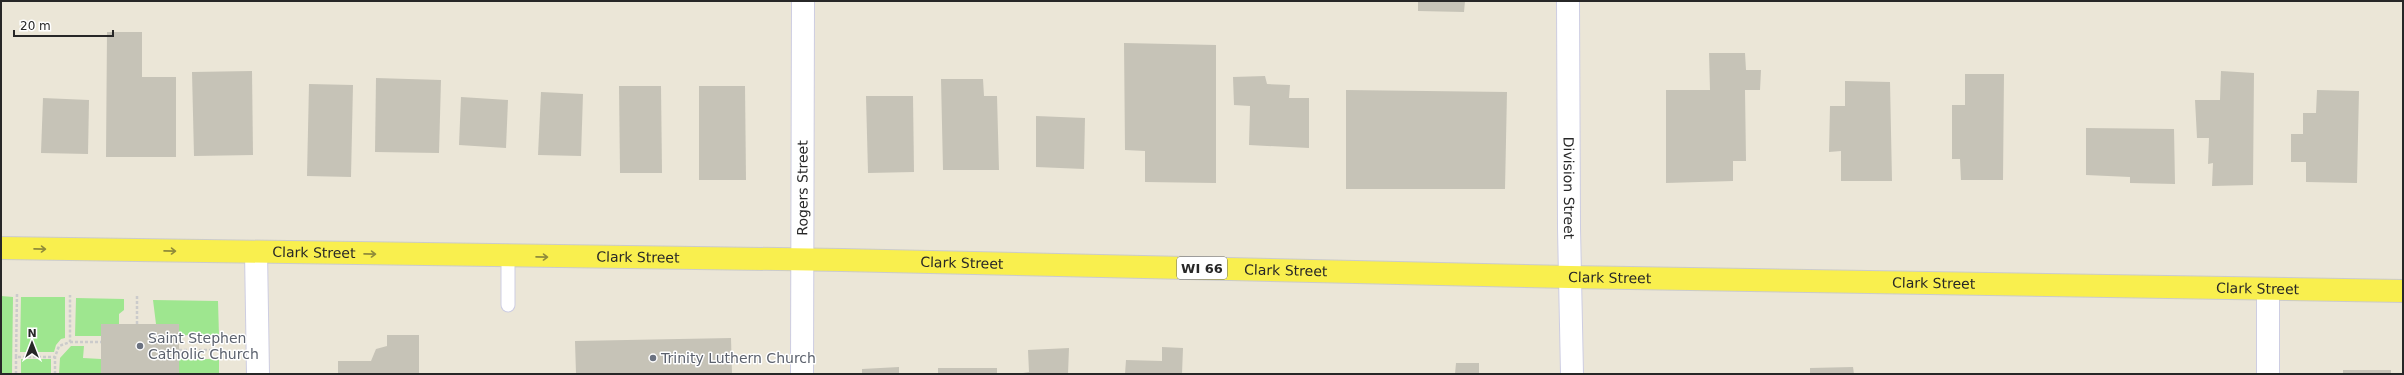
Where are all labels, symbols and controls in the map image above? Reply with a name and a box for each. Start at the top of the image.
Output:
scale bar [14,12,113,38]
text: 20 m [20,19,51,33]
street label: Division Street [1561,137,1577,240]
street label: Rogers Street [794,140,811,236]
street label: Clark Street [272,244,356,261]
one-way arrow [33,245,46,253]
one-way arrow [163,247,176,255]
street label: Clark Street [596,248,680,266]
one-way arrow [363,250,376,258]
one-way arrow [535,253,548,261]
street label: Clark Street [920,254,1004,272]
road number: WI 66 [1177,257,1227,279]
street label: Clark Street [1244,261,1328,279]
street label: Clark Street [1568,269,1652,286]
street label: Clark Street [1892,274,1976,292]
street label: Clark Street [2216,280,2300,297]
north arrow [12,323,52,363]
text: N [27,327,37,340]
place label: Saint Stephen Catholic Church [148,330,259,362]
marker: Saint Stephen Catholic Church [135,341,145,351]
place label: Trinity Luthern Church [660,350,816,366]
marker: Trinity Luthern Church [648,353,658,363]

